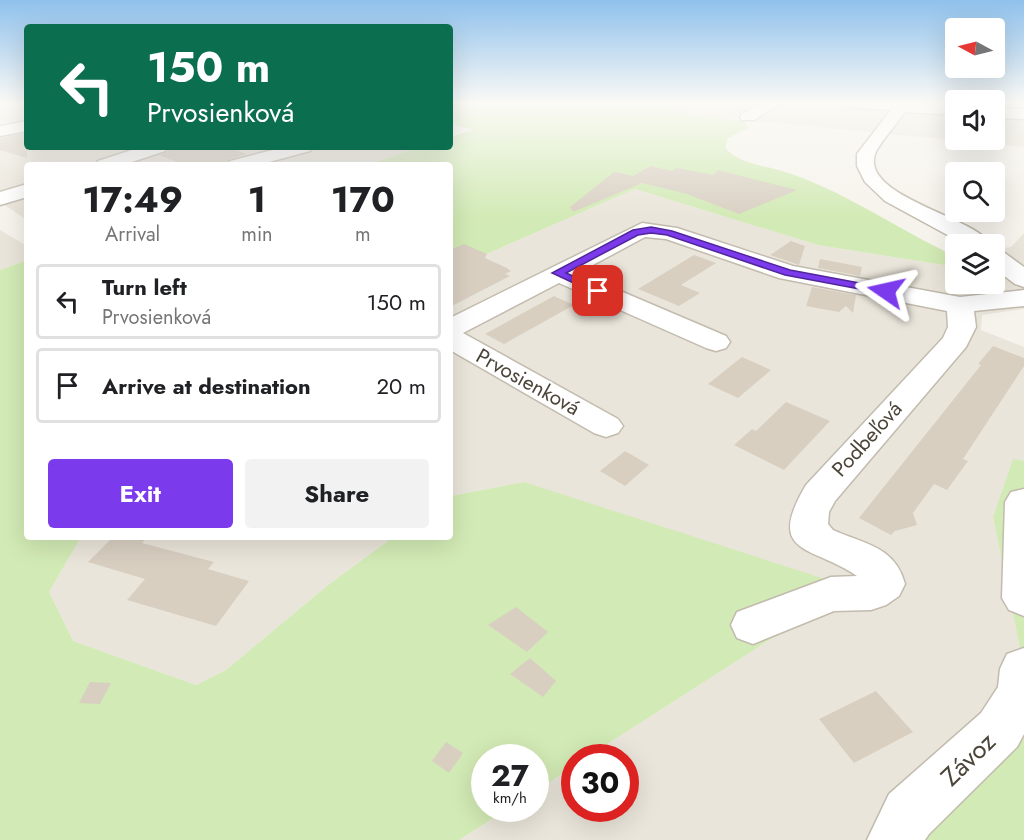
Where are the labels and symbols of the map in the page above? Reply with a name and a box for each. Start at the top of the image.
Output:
north arrow [945,18,1005,78]
position arrow [854,259,918,323]
pin [572,265,623,316]
street label: Prvosienková [471,341,585,423]
street label: Podbeľová [825,395,909,483]
street label: Závoz [932,723,1004,795]
speed limit sign: 30 [561,744,639,822]

